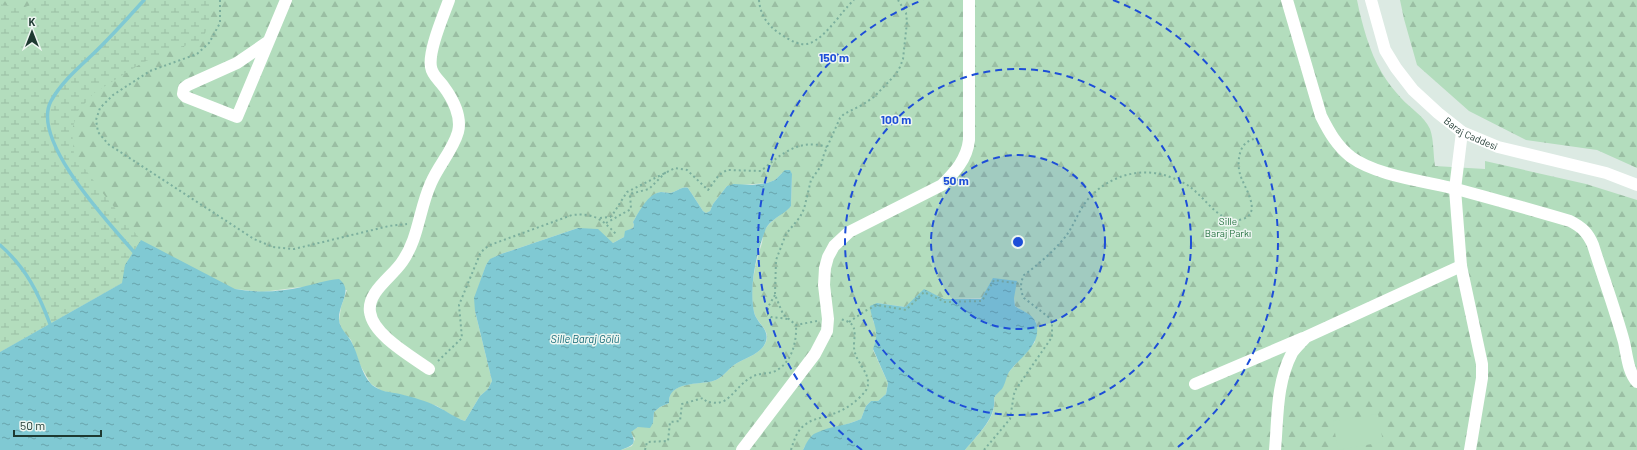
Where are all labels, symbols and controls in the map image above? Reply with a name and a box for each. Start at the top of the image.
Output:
north arrow [12,12,52,52]
text: K [29,15,36,28]
text: 150 m [819,50,849,64]
text: 100 m [881,112,911,126]
street label: Baraj Caddesi [1442,114,1500,152]
text: 50 m [943,173,969,187]
park label: Sille Baraj Parkı [1205,215,1251,239]
centre of rings [1011,235,1025,249]
water label: Sille Baraj Gölü [551,332,620,345]
scale bar [14,412,101,438]
text: 50 m [20,418,45,432]

